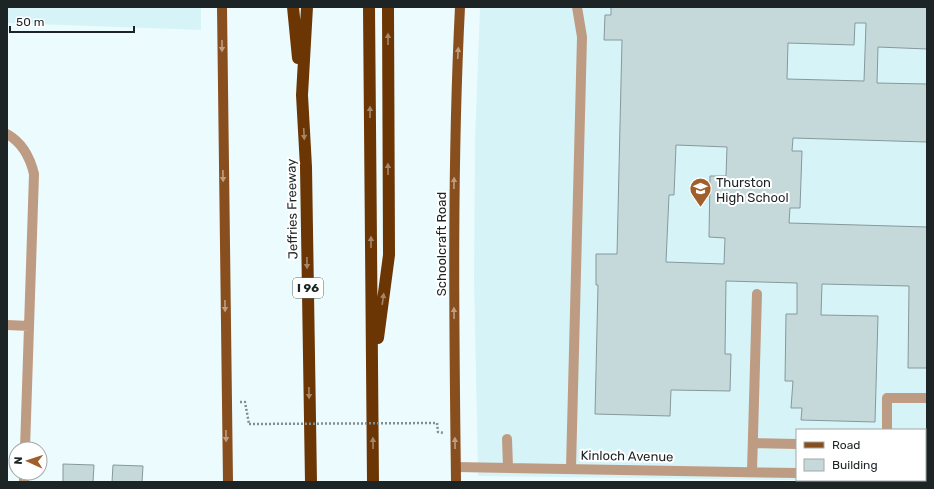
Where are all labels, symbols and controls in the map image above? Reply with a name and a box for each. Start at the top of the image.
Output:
scale bar [10,8,134,34]
text: 50 m [16,15,44,29]
one-way arrow [385,32,391,45]
one-way arrow [219,40,225,53]
one-way arrow [454,47,461,59]
one-way arrow [367,105,373,118]
one-way arrow [301,128,307,141]
street label: Jeffries Freeway [284,159,300,259]
one-way arrow [385,162,391,175]
one-way arrow [220,170,226,183]
place label: Thurston High School [716,175,789,206]
one-way arrow [451,176,457,189]
school or university icon: Thurston High School [688,176,714,209]
street label: Schoolcraft Road [434,192,449,296]
one-way arrow [368,235,374,248]
one-way arrow [304,257,311,269]
road number: I 96 [293,278,323,298]
one-way arrow [380,293,386,305]
one-way arrow [221,300,228,312]
one-way arrow [451,306,457,319]
one-way arrow [306,387,312,400]
legend [796,429,926,481]
one-way arrow [223,430,230,442]
one-way arrow [370,436,376,449]
one-way arrow [452,437,459,449]
text: Road [832,438,860,452]
north arrow [8,441,48,481]
street label: Kinloch Avenue [580,448,674,464]
text: N [12,456,25,465]
text: Building [832,458,878,472]

